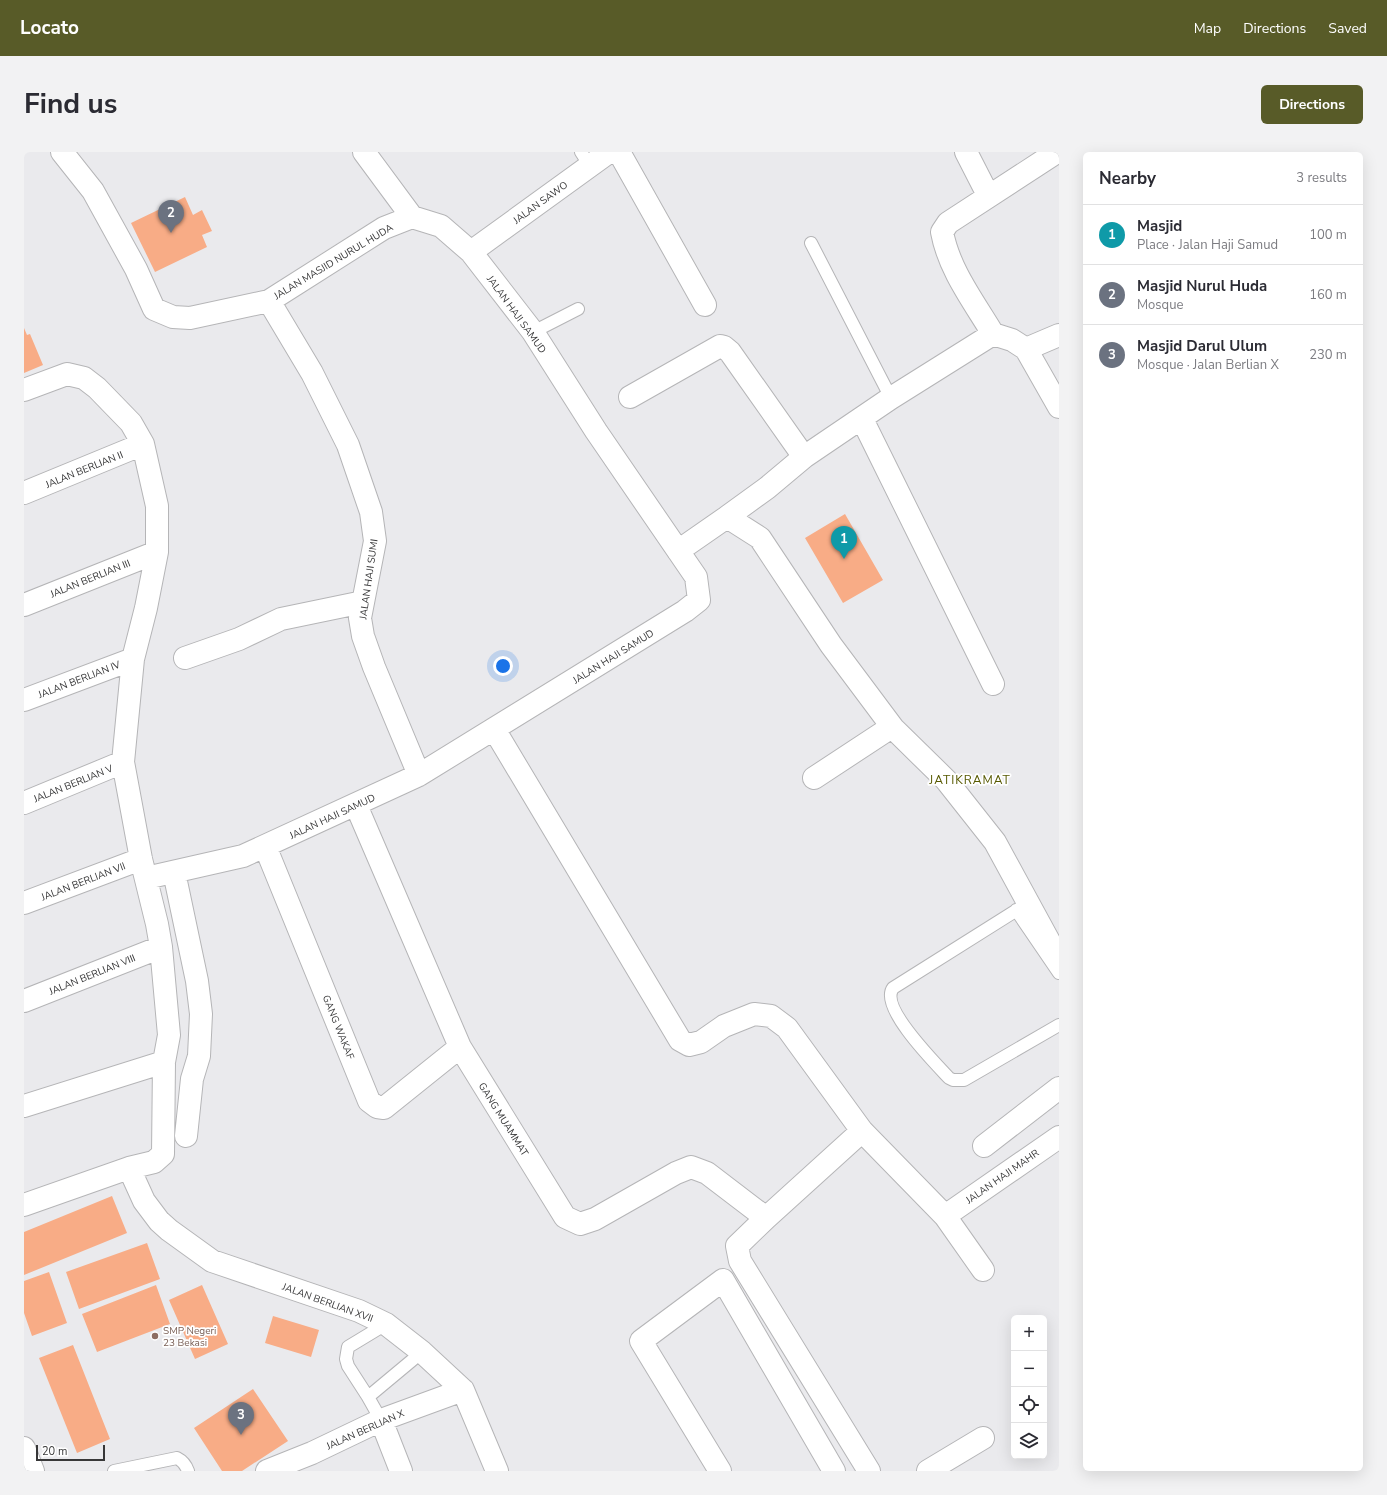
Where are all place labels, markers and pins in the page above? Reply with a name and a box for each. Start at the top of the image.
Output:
pin: 2 [158,200,184,233]
pin: 1 [831,526,857,559]
place label: SMP Negeri 23 Bekasi [163,1324,216,1350]
marker: SMP Negeri 23 Bekasi [150,1331,160,1341]
pin: 3 [228,1402,254,1435]

